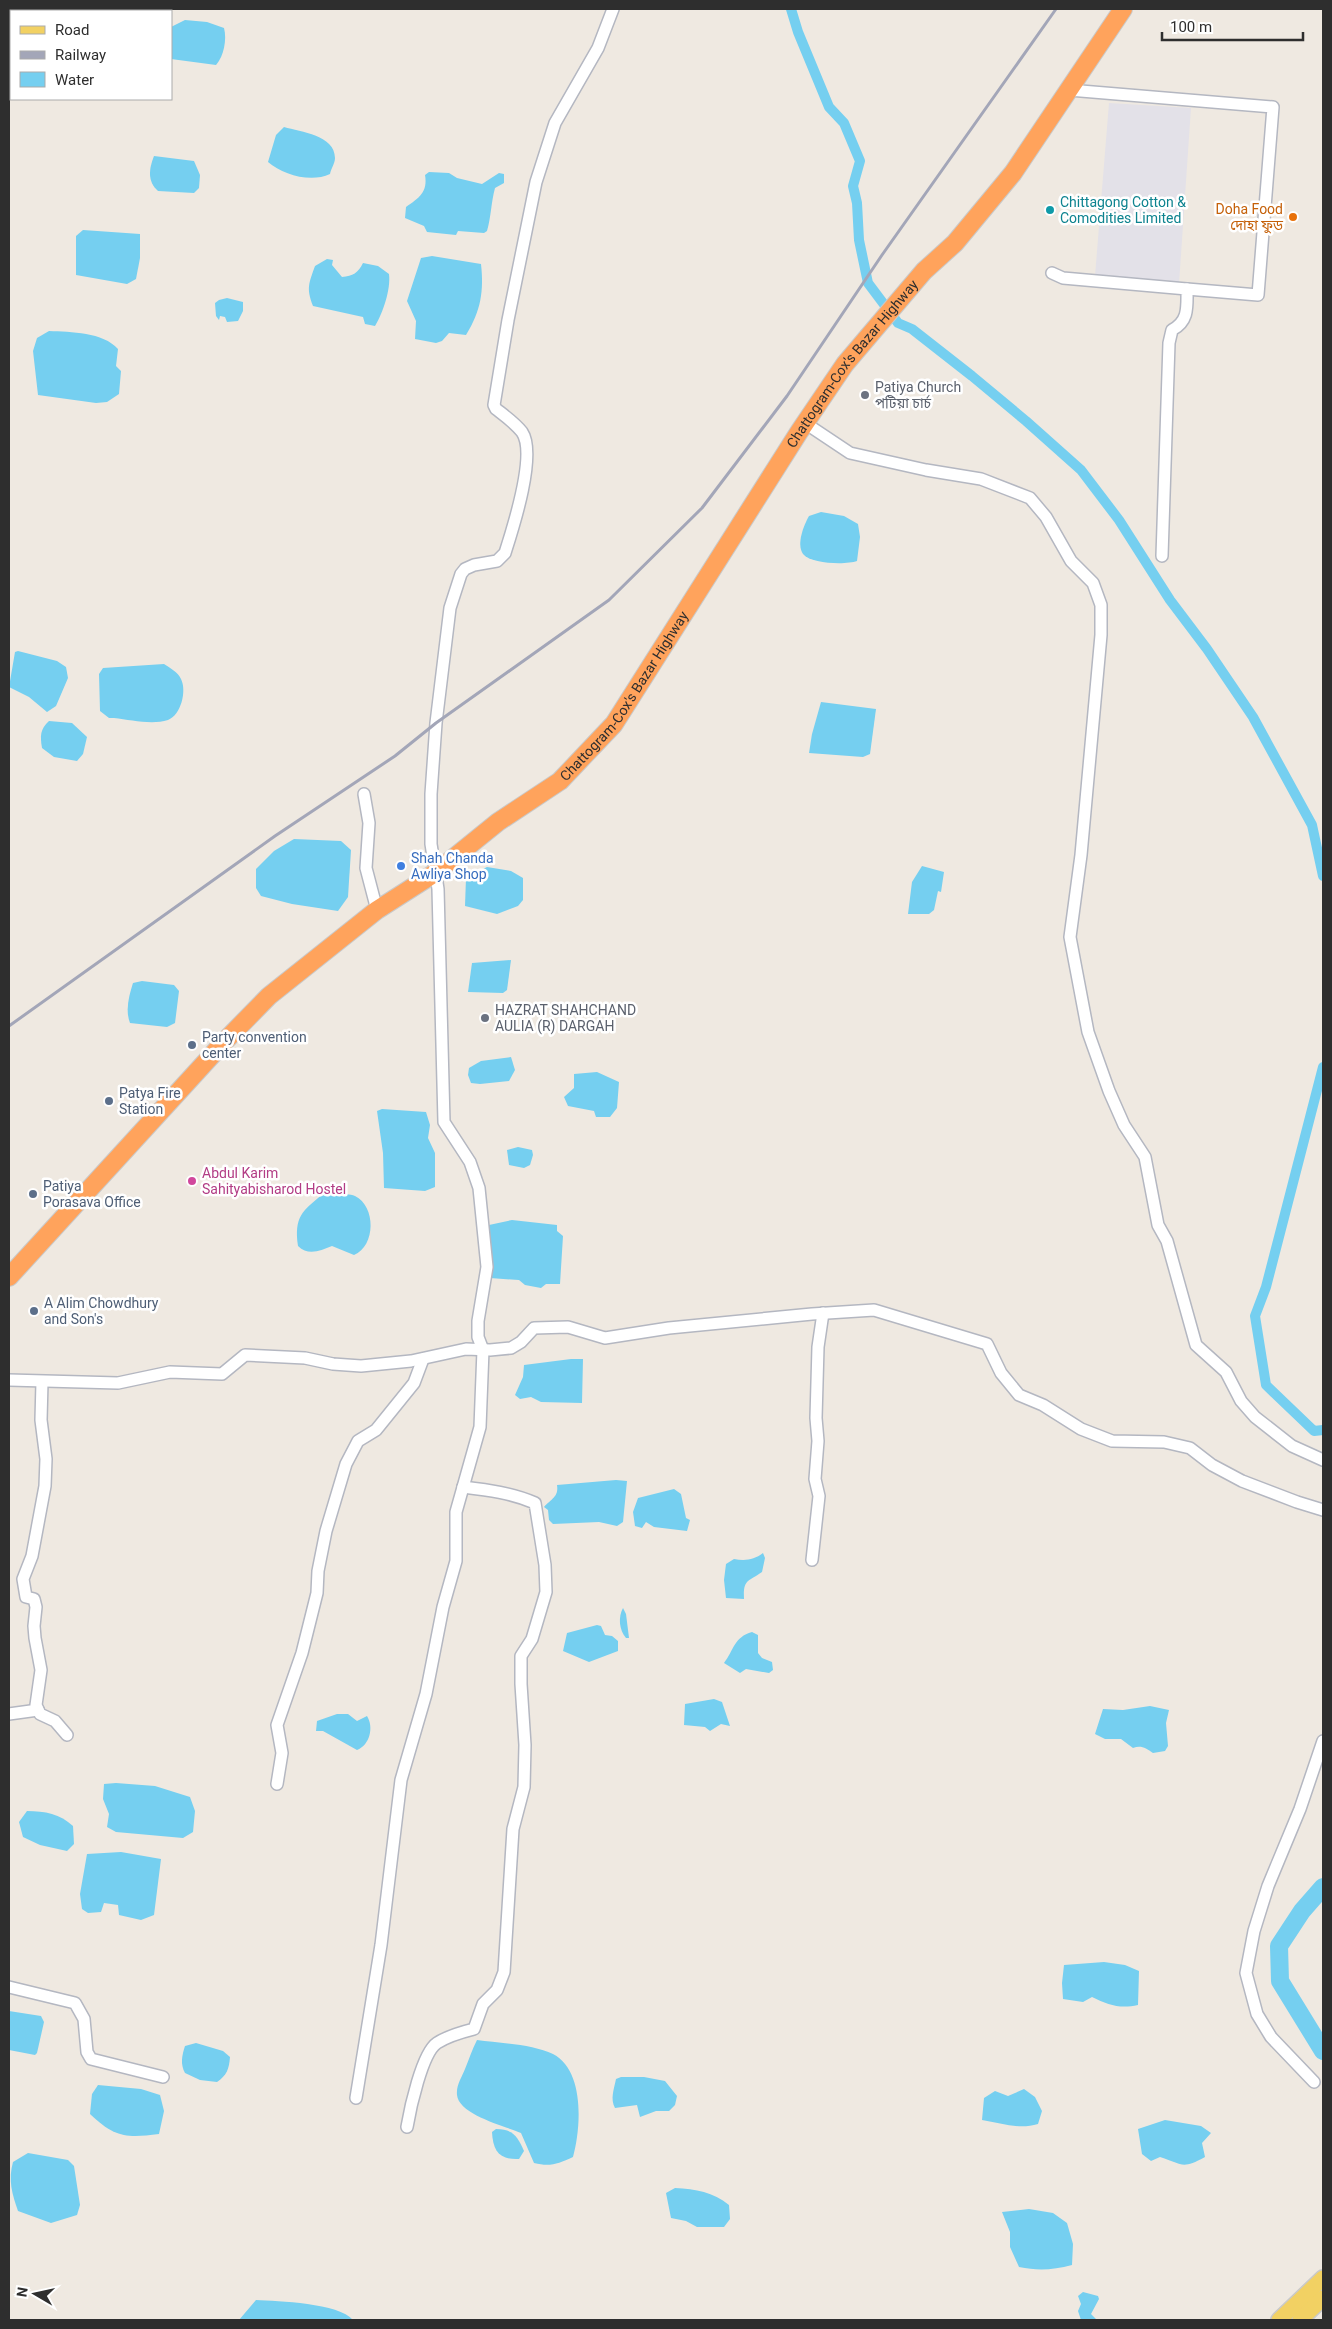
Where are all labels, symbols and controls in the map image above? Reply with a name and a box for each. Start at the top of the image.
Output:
legend [10,10,172,100]
scale bar [1162,10,1303,42]
text: 100 m [1170,18,1212,36]
text: Road [55,21,89,39]
text: Railway [55,46,106,64]
text: Water [55,71,94,89]
place label: Chittagong Cotton & Comodities Limited [1060,194,1186,226]
place label: Doha Food দোহা ফুড [1216,201,1284,234]
marker: Chittagong Cotton & Comodities Limited [1044,204,1056,216]
marker: Doha Food দোহা ফুড [1287,211,1299,223]
street label: Chattogram-Cox's Bazar Highway [783,276,921,450]
place label: Patiya Church পটিয়া চার্চ [875,379,961,411]
marker: Patiya Church পটিয়া চার্চ [859,389,871,401]
street label: Chattogram-Cox's Bazar Highway [557,608,692,784]
place label: Shah Chanda Awliya Shop [411,850,494,882]
marker: Shah Chanda Awliya Shop [395,860,407,872]
place label: HAZRAT SHAHCHAND AULIA (R) DARGAH [495,1002,636,1035]
marker: HAZRAT SHAHCHAND AULIA (R) DARGAH [479,1012,491,1024]
place label: Party convention center [202,1029,307,1061]
marker: Party convention center [186,1039,198,1051]
place label: Patya Fire Station [119,1085,181,1117]
marker: Patya Fire Station [103,1095,115,1107]
place label: Abdul Karim Sahityabisharod Hostel [202,1165,346,1197]
marker: Abdul Karim Sahityabisharod Hostel [186,1175,198,1187]
place label: Patiya Porasava Office [43,1178,141,1210]
marker: Patiya Porasava Office [27,1188,39,1200]
place label: A Alim Chowdhury and Son's [44,1295,159,1327]
marker: A Alim Chowdhury and Son's [28,1305,40,1317]
north arrow [10,2269,60,2319]
text: N [13,2286,31,2298]

